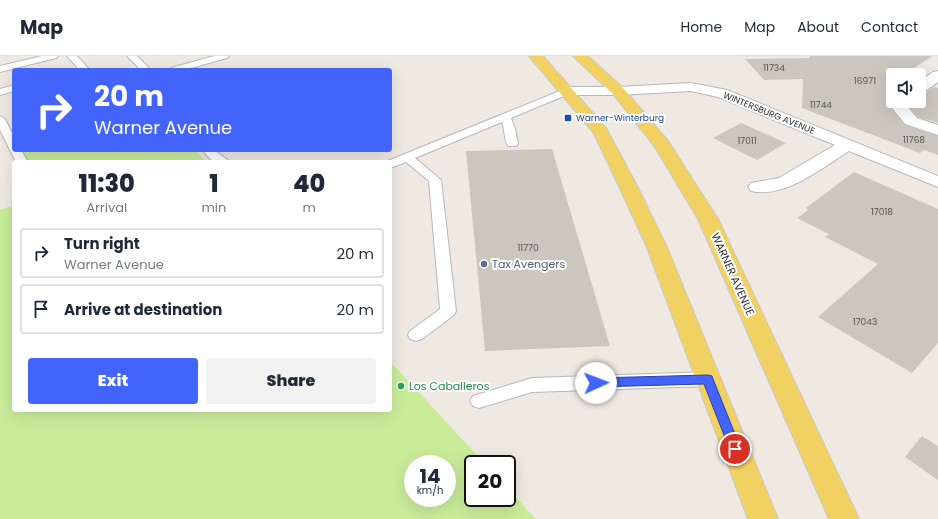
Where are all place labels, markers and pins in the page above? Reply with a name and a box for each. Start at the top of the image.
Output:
place label: Warner-Winterburg [576,112,664,124]
marker: Warner-Winterburg [563,113,573,123]
place label: Tax Avengers [492,256,565,272]
marker: Tax Avengers [479,259,489,269]
place label: Los Caballeros [409,378,490,394]
marker: Los Caballeros [396,381,406,391]
pin [718,432,752,466]

